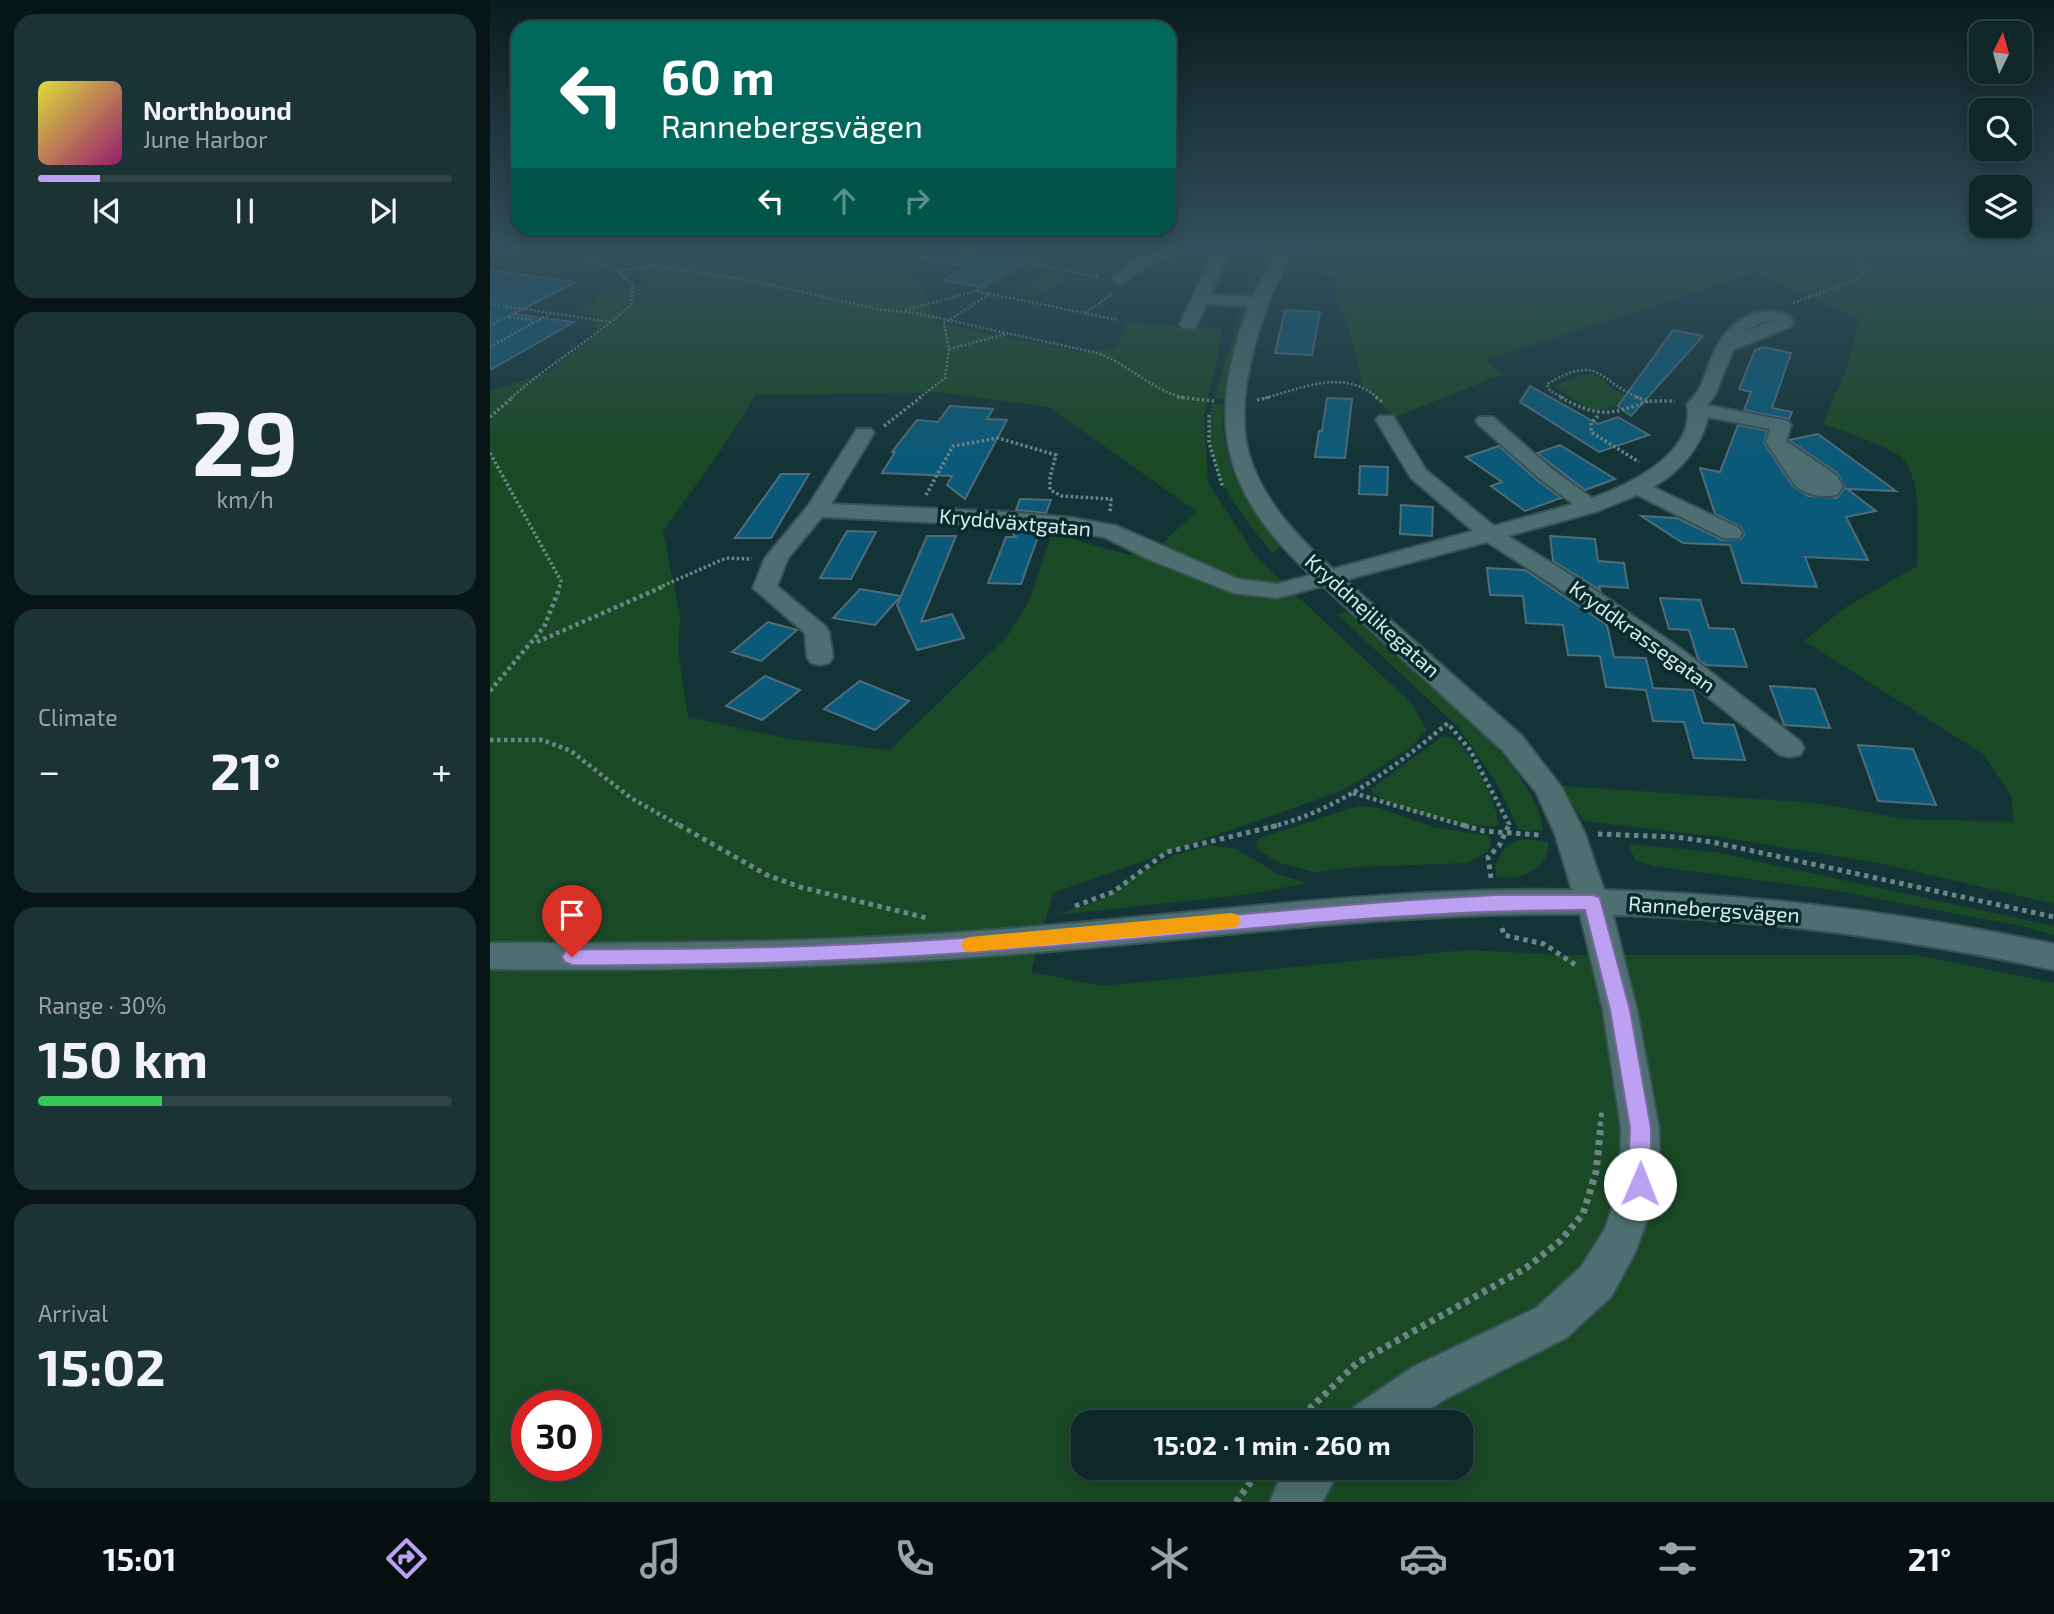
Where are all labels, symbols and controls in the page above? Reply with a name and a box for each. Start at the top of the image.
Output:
north arrow [1969,21,2032,84]
map controls [1969,21,2032,238]
text: 60 m [661,46,775,105]
icon: left [546,49,637,140]
text: Northbound [143,94,292,125]
button: search [1969,98,2032,161]
text: Rannebergsvägen [661,106,923,144]
text: June Harbor [143,125,267,153]
button: layers [1969,175,2032,238]
icon: left [752,182,790,220]
icon: ahead [825,182,863,220]
icon: right [898,182,936,220]
icon: previous [88,192,126,230]
icon: pause [226,192,264,230]
icon: next [364,192,402,230]
text: 29 [192,385,298,494]
text: km/h [216,485,274,513]
street label: Kryddväxtgatan [938,502,1092,541]
street label: Kryddnejlikegatan [1300,548,1446,683]
street label: Kryddkrassegatan [1565,575,1721,697]
text: Climate [38,703,118,731]
text: 21° [210,738,281,800]
text: − [38,747,60,793]
text: + [431,747,452,793]
pin [542,885,602,957]
street label: Rannebergsvägen [1628,890,1801,927]
icon: arrive [553,896,591,934]
text: Range · 30% [38,991,166,1019]
text: 150 km [38,1026,208,1088]
position arrow [1603,1147,1677,1221]
text: Arrival [38,1299,108,1327]
text: 15:02 [38,1334,166,1396]
speed limit sign: 30 [511,1390,602,1481]
text: 15:02 · 1 min · 260 m [1153,1429,1391,1460]
icon: directions [382,1534,431,1583]
icon: music [636,1534,685,1583]
icon: phone [890,1534,939,1583]
icon: climate [1145,1534,1194,1583]
icon: car [1399,1534,1448,1583]
icon: filters [1653,1534,1702,1583]
text: 15:01 [103,1539,176,1577]
text: 21° [1908,1539,1951,1577]

